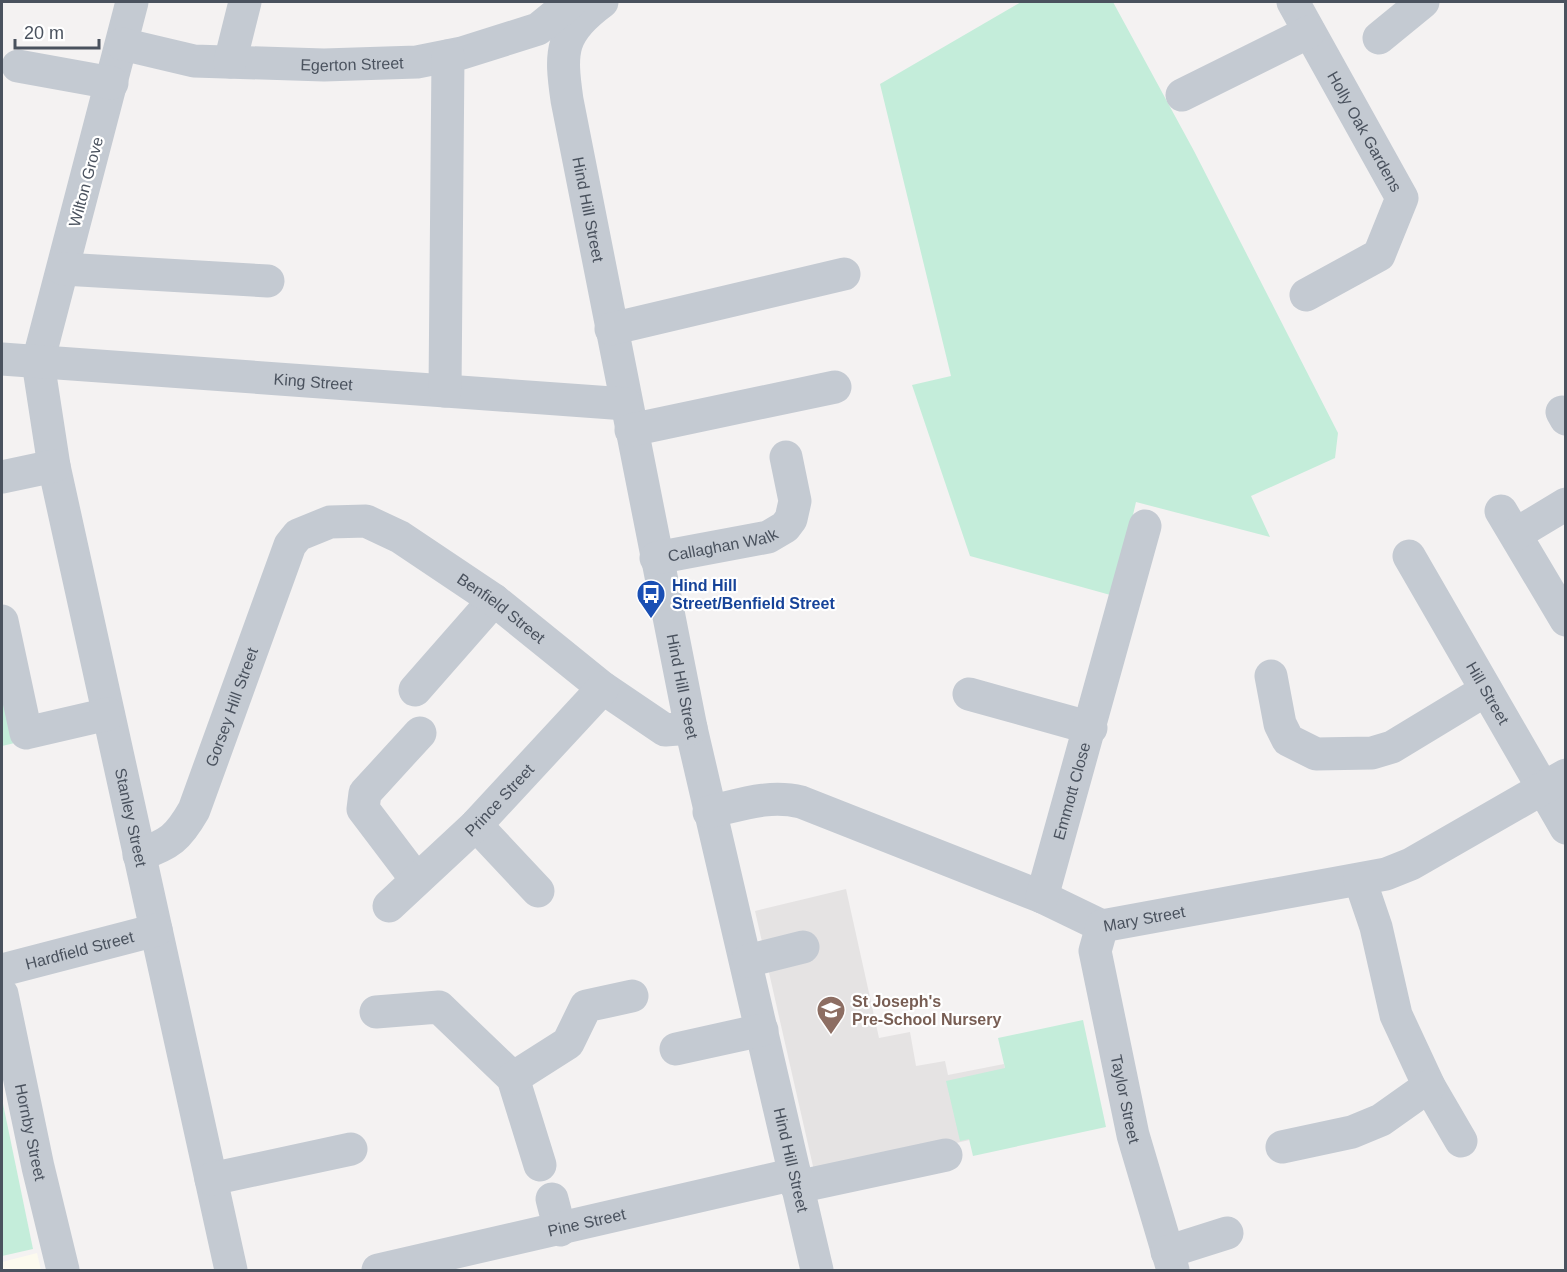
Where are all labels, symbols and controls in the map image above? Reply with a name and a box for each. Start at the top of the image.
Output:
scale bar [15,12,99,50]
text: 20 m [24,23,64,43]
street label: Egerton Street [300,54,404,74]
street label: Holly Oak Gardens [1325,68,1405,195]
street label: Wilton Grove [66,135,106,229]
street label: Hind Hill Street [570,155,607,264]
street label: King Street [273,370,354,393]
street label: Callaghan Walk [666,524,782,564]
street label: Benfield Street [454,570,549,647]
place label: Hind Hill Street/Benfield Street [672,577,835,612]
bus stop icon: Hind Hill Street/Benfield Street [635,578,667,620]
street label: Hind Hill Street [664,632,702,741]
street label: Gorsey Hill Street [202,645,261,769]
street label: Hill Street [1463,659,1513,728]
street label: Emmott Close [1050,740,1093,842]
street label: Prince Street [461,760,537,839]
street label: Stanley Street [112,766,151,869]
street label: Mary Street [1102,902,1187,934]
street label: Hardfield Street [23,928,136,972]
place label: St Joseph's Pre-School Nursery [852,993,1001,1028]
school or university icon: St Joseph's Pre-School Nursery [815,994,847,1036]
street label: Taylor Street [1108,1053,1144,1146]
street label: Hornby Street [12,1082,50,1183]
street label: Hind Hill Street [771,1106,812,1214]
street label: Pine Street [546,1205,628,1239]

